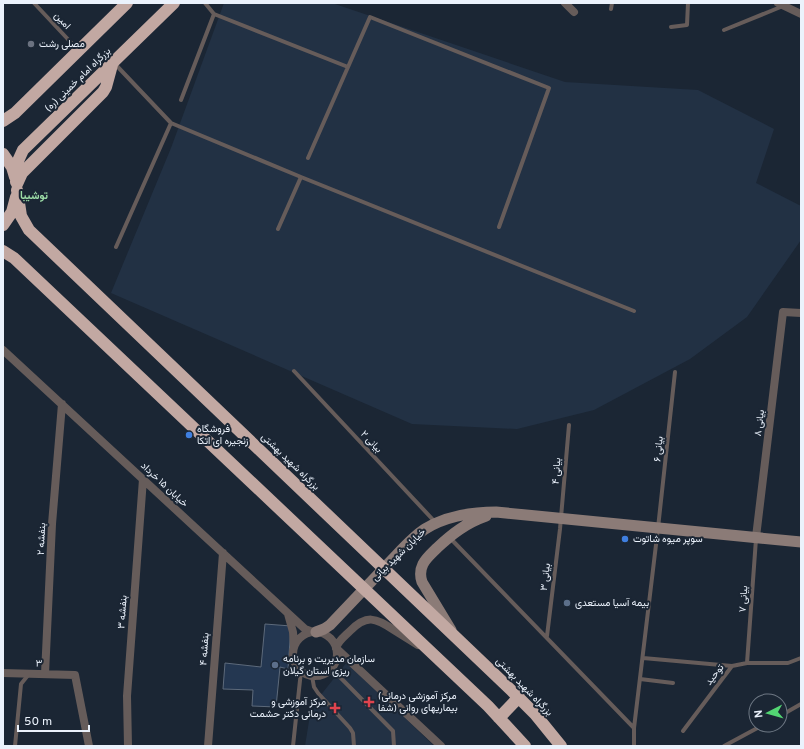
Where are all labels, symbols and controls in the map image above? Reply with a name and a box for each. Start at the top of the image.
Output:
street label: امین [51,10,73,32]
place label: مصلی رشت [39,38,85,51]
marker: مصلی رشت [26,39,36,49]
street label: بزرگراه امام خمینی (ره) [42,45,114,115]
district label: توشیبا [20,189,49,203]
street label: بیانی ۸ [752,409,768,437]
place label: فروشگاه زنجیره ای اتکا [197,423,249,448]
street label: بیانی ۲ [357,428,385,456]
marker: فروشگاه زنجیره ای اتکا [184,430,194,440]
street label: بزرگراه شهید بهشتی [258,431,322,493]
street label: بیانی ۶ [651,435,667,462]
street label: بیانی ۴ [550,457,564,485]
street label: خیابان ۱۵ خرداد [137,460,191,511]
street label: بنفشه ۲ [35,522,49,556]
street label: خیابان شهید بیانی [369,526,429,584]
place label: سوپر میوه شاتوت [633,533,703,546]
marker: سوپر میوه شاتوت [620,534,630,544]
street label: بیانی ۳ [538,563,554,591]
street label: بیانی ۷ [737,585,751,613]
street label: بنفشه ۳ [115,595,131,629]
place label: بیمه آسیا مستعدی [575,597,649,610]
marker: بیمه آسیا مستعدی [562,598,572,608]
street label: بنفشه ۴ [197,632,213,666]
place label: سازمان مدیریت و برنامه ریزی استان گیلان [283,653,375,678]
street label: بزرگراه شهید بهشتی [493,655,555,719]
street label: ۳ [35,657,43,671]
marker: سازمان مدیریت و برنامه ریزی استان گیلان [270,660,280,670]
street label: توحید [703,662,727,688]
place label: (مرکز آموزشی درمانی بیماریهای روانی (شفا [378,690,458,715]
north arrow [748,693,788,733]
place label: مرکز آموزشی و ‌درمانی دکتر حشمت [250,696,326,721]
marker: (مرکز آموزشی درمانی بیماریهای روانی (شفا [363,696,375,708]
marker: مرکز آموزشی و ‌درمانی دکتر حشمت [329,702,341,714]
scale bar [18,707,89,733]
text: N [752,709,766,719]
text: 50 m [24,714,52,730]

